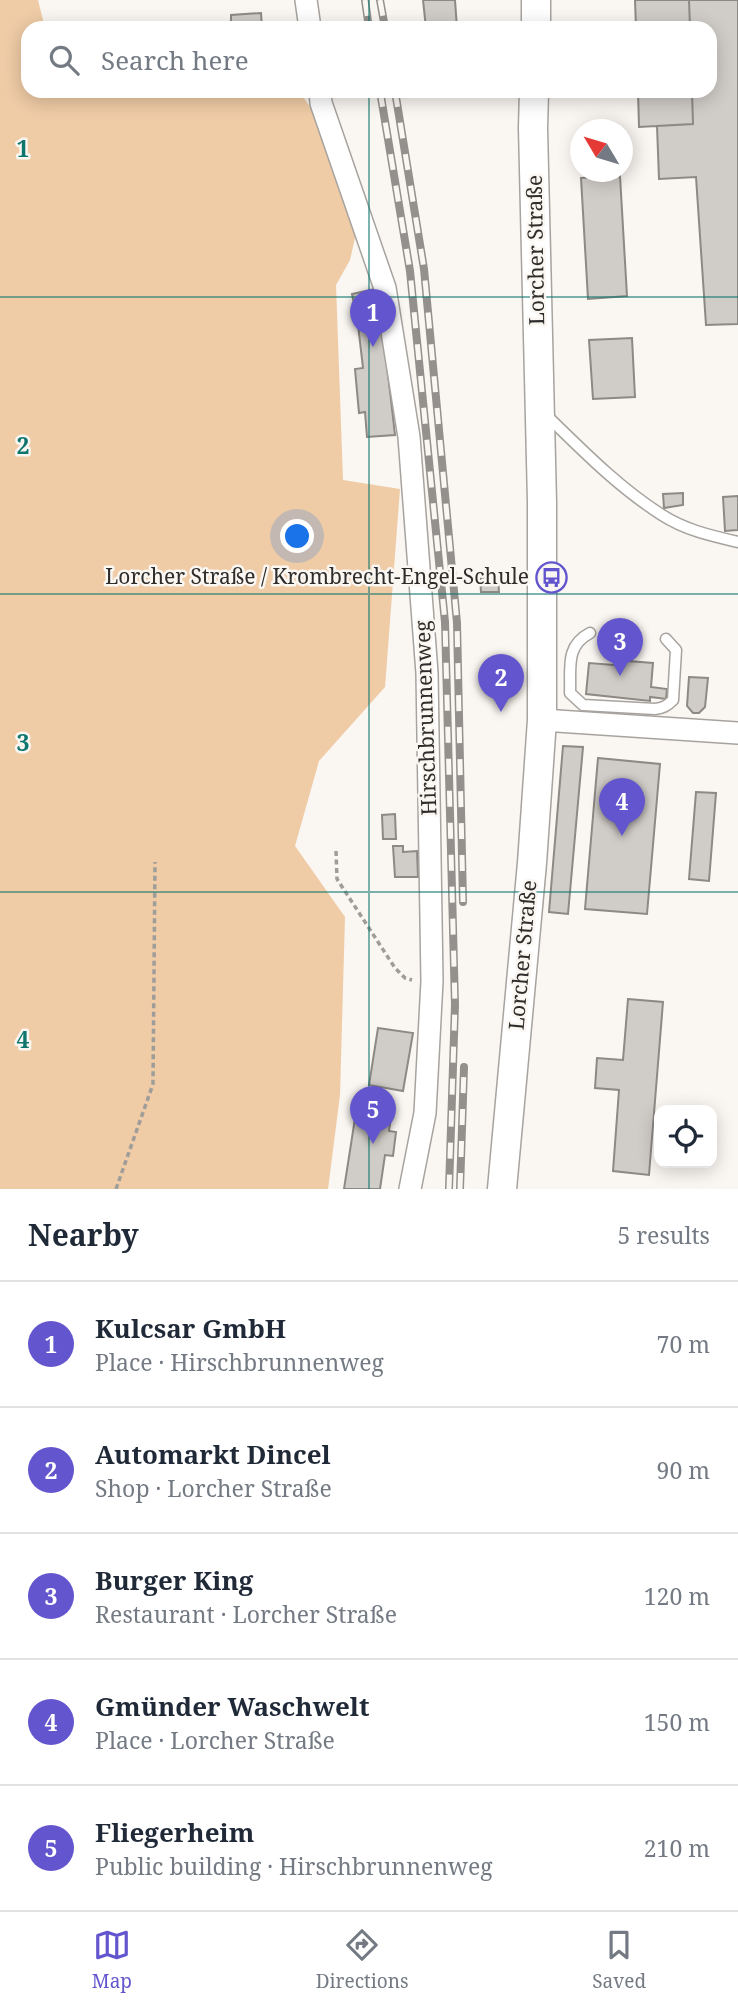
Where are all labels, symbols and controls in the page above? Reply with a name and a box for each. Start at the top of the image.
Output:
search box [21,21,717,98]
icon: search [45,41,83,79]
text: Search here [101,42,249,78]
north arrow [570,119,633,182]
text: 1 [17,132,30,164]
street label: Lorcher Straße [520,175,550,325]
pin: 1 [350,289,396,347]
text: 2 [17,429,30,461]
your location [280,519,314,553]
bus stop icon: Lorcher Straße / Krombrecht-Engel-Schule [535,560,569,594]
place label: Lorcher Straße / Krombrecht-Engel-Schule [105,562,529,590]
pin: 3 [597,618,643,676]
street label: Hirschbrunnenweg [408,619,442,816]
pin: 2 [478,654,524,712]
text: 3 [17,726,30,758]
pin: 4 [599,778,645,836]
street label: Lorcher Straße [502,879,542,1031]
text: 4 [17,1023,30,1055]
pin: 5 [350,1086,396,1144]
map controls [654,1105,717,1168]
button: locate [654,1105,717,1168]
text: Nearby [28,1214,139,1255]
text: 5 results [617,1219,710,1251]
text: Kulcsar GmbH [95,1310,286,1346]
text: 1 [45,1328,58,1360]
text: 70 m [657,1328,710,1360]
text: Place · Hirschbrunnenweg [95,1346,384,1378]
text: Automarkt Dincel [95,1436,331,1472]
text: 2 [45,1454,58,1486]
text: 90 m [657,1454,710,1486]
text: Shop · Lorcher Straße [95,1472,332,1504]
text: Burger King [95,1562,253,1598]
text: 3 [45,1580,58,1612]
text: 120 m [644,1580,710,1612]
text: Restaurant · Lorcher Straße [95,1598,397,1630]
text: Gmünder Waschwelt [95,1688,369,1724]
text: 4 [45,1706,58,1738]
text: 150 m [644,1706,710,1738]
text: Place · Lorcher Straße [95,1724,335,1756]
text: Fliegerheim [95,1814,254,1850]
text: 5 [45,1832,58,1864]
text: 210 m [644,1832,710,1864]
text: Public building · Hirschbrunnenweg [95,1850,493,1882]
tab: Map [92,1926,132,1994]
tab: Directions [316,1926,409,1994]
tab: Saved [592,1926,646,1994]

